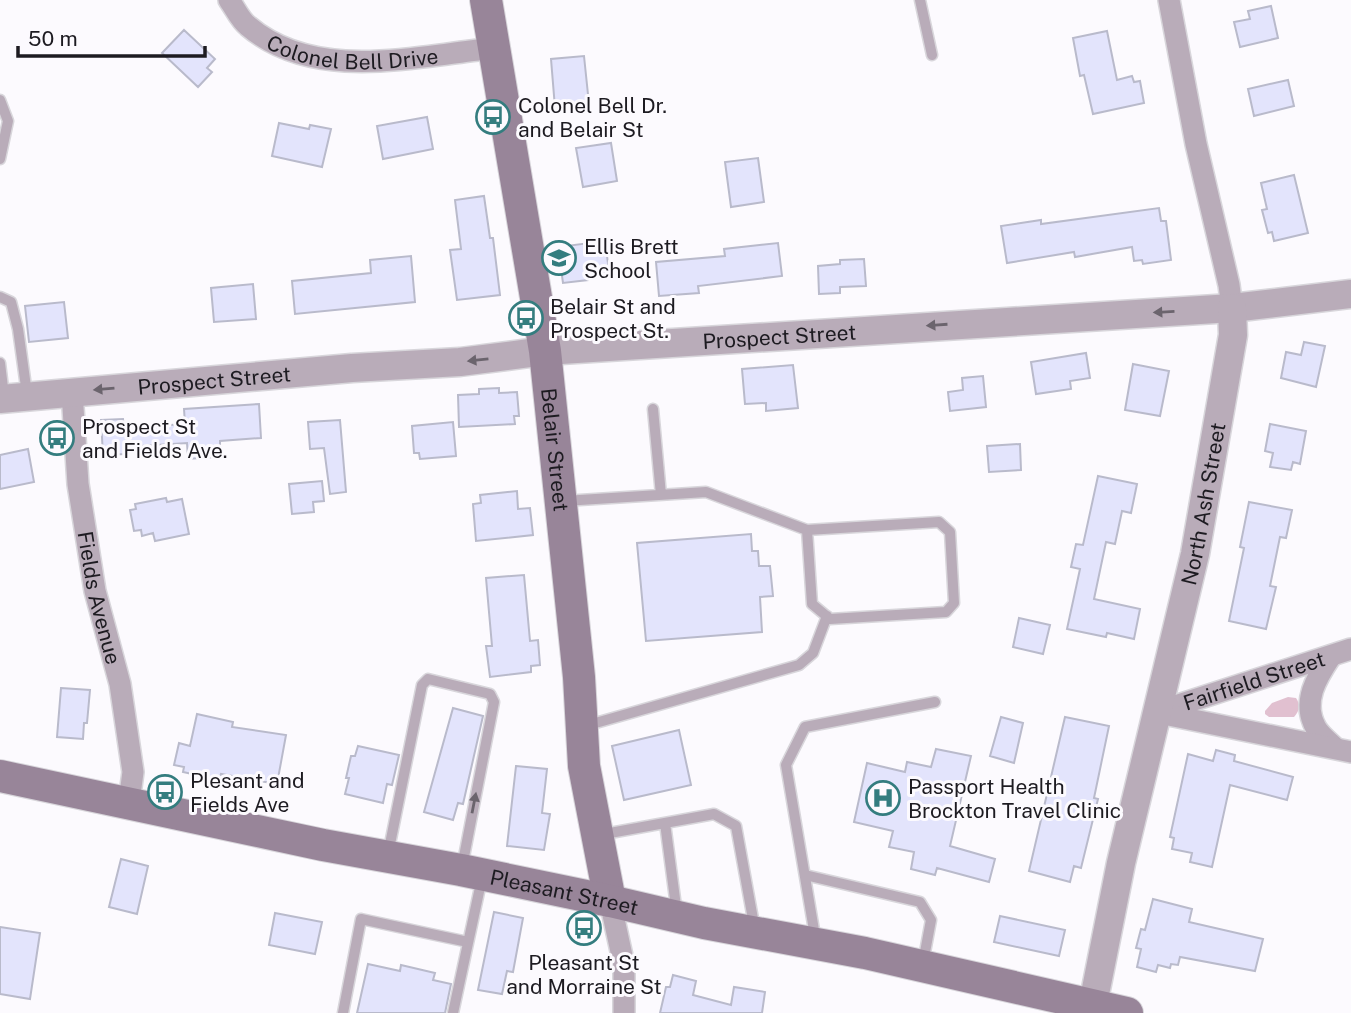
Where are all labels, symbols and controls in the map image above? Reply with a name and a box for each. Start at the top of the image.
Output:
scale bar [18,14,205,58]
text: 50 m [28,26,78,51]
street label: Colonel Bell Drive [263,29,440,74]
place label: Colonel Bell Dr. and Belair St [518,93,667,142]
bus stop icon: Colonel Bell Dr. and Belair St [474,98,512,136]
place label: Ellis Brett School [584,234,679,283]
school or university icon: Ellis Brett School [540,239,578,277]
place label: Belair St and Prospect St. [550,294,676,343]
bus stop icon: Belair St and Prospect St. [507,299,545,337]
one-way arrow [1153,306,1175,317]
street label: Prospect Street [702,319,857,354]
one-way arrow [926,320,948,331]
one-way arrow [466,355,488,366]
street label: Prospect Street [136,361,292,399]
one-way arrow [93,384,115,395]
street label: Belair Street [536,387,574,513]
place label: Prospect St and Fields Ave. [82,414,228,463]
bus stop icon: Prospect St and Fields Ave. [38,419,76,457]
street label: North Ash Street [1175,421,1230,588]
street label: Fields Avenue [73,529,127,667]
street label: Fairfield Street [1180,646,1328,715]
place label: Plesant and Fields Ave [190,768,305,817]
bus stop icon: Plesant and Fields Ave [146,773,184,811]
place label: Passport Health Brockton Travel Clinic [908,774,1121,823]
hospital icon: Passport Health Brockton Travel Clinic [864,779,902,817]
one-way arrow [469,792,480,814]
street label: Pleasant Street [488,864,641,920]
bus stop icon: Pleasant St and Morraine St [565,909,603,947]
place label: Pleasant St and Morraine St [506,950,662,999]

